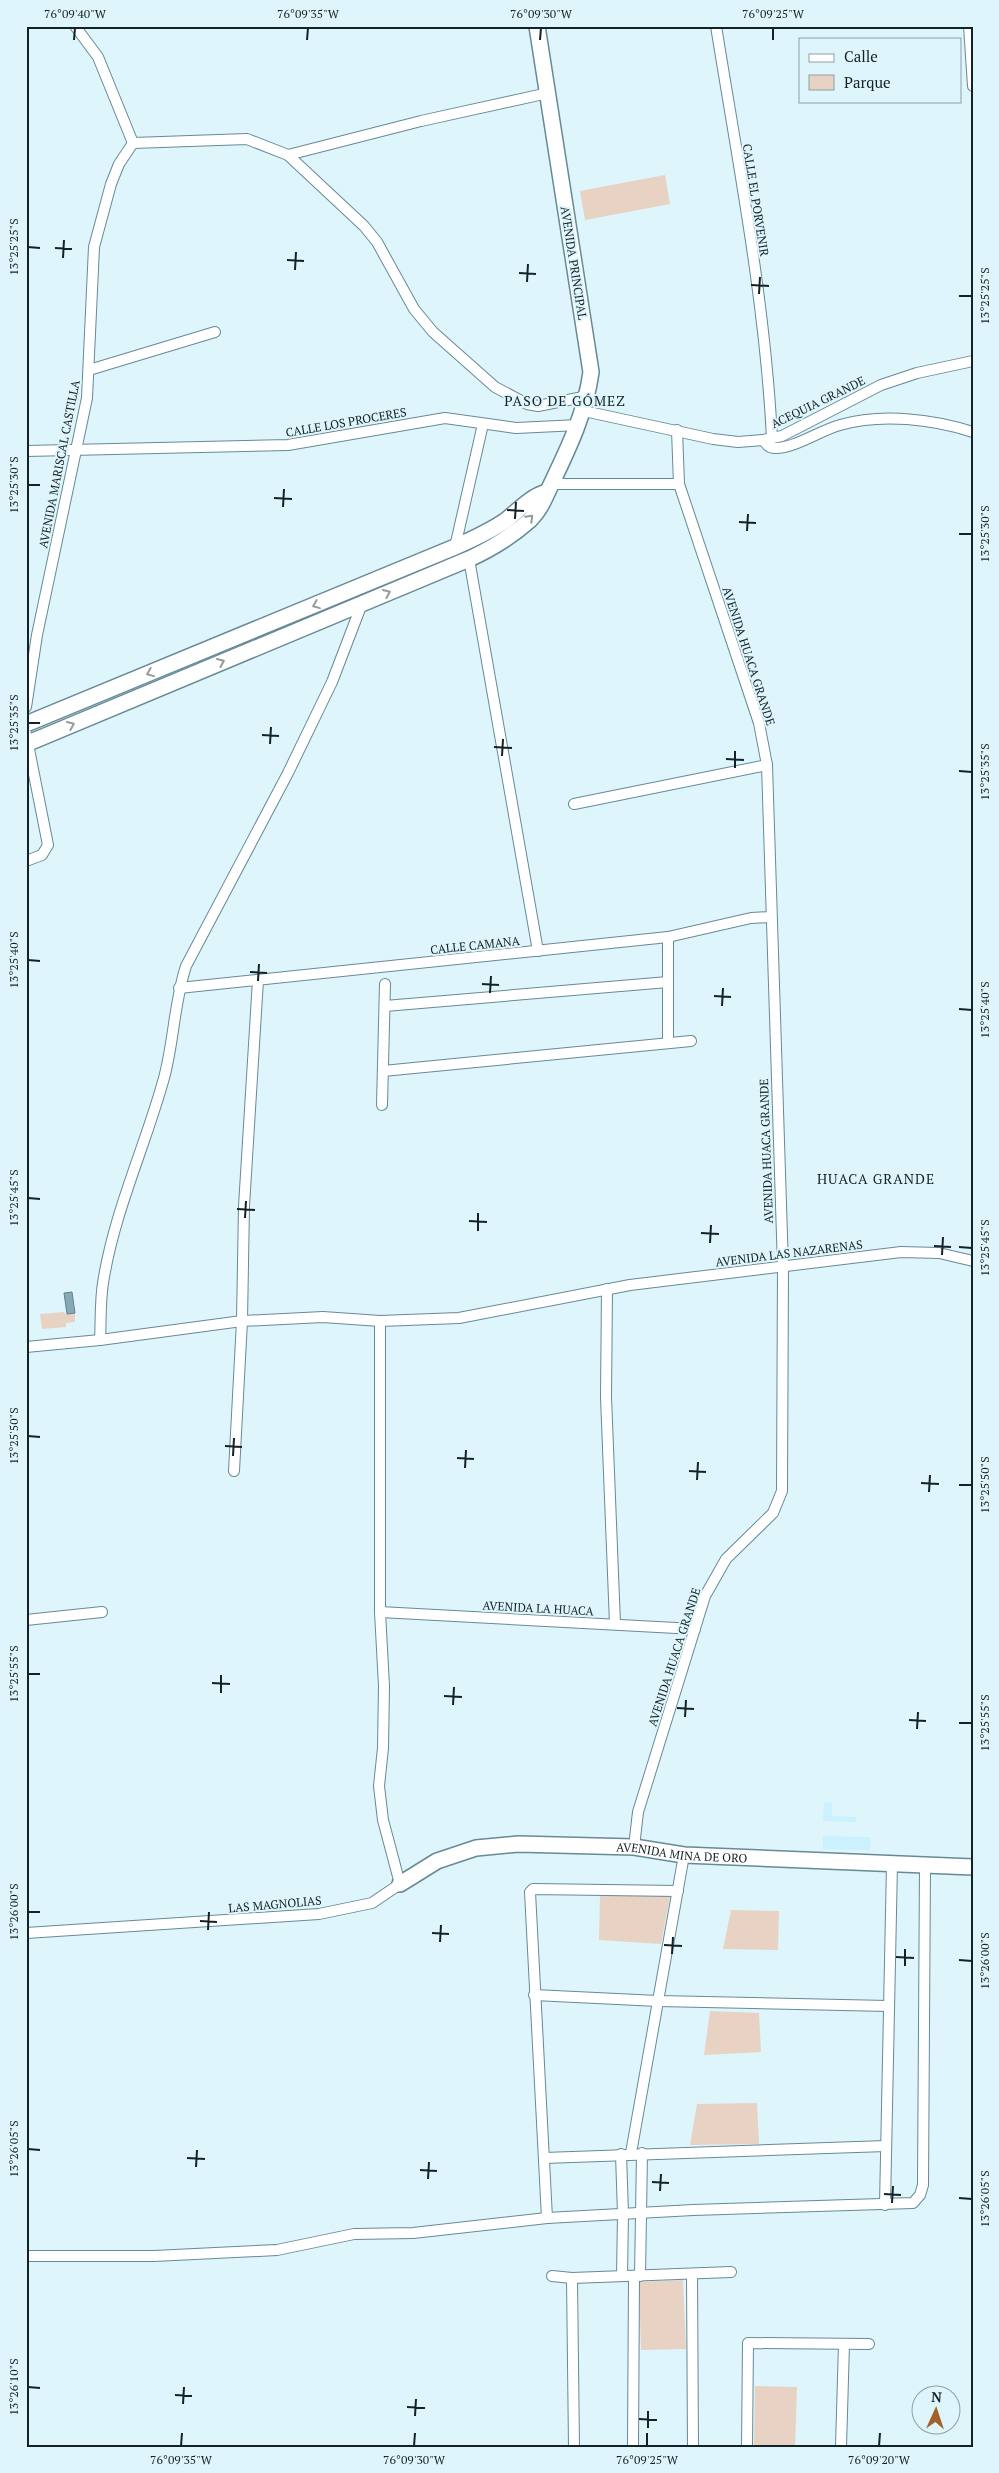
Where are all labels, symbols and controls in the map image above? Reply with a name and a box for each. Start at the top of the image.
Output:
text: 76°09'40"W [44,6,107,21]
text: 76°09'35"W [277,6,340,21]
text: 76°09'30"W [510,6,573,21]
text: 76°09'25"W [742,6,805,21]
legend [799,38,962,102]
text: Calle [844,46,878,66]
text: Parque [844,72,891,92]
street label: CALLE EL PORVENIR [740,143,772,258]
street label: AVENIDA PRINCIPAL [558,205,590,321]
text: 13°25'25"S [6,218,21,276]
text: 13°25'25"S [977,267,992,325]
street label: ACEQUIA GRANDE [769,373,867,431]
street label: AVENIDA MARISCAL CASTILLA [35,378,83,549]
district label: PASO DE GÓMEZ [504,391,626,410]
street label: CALLE LOS PROCERES [284,404,408,440]
text: 13°25'30"S [6,456,21,514]
text: 13°25'30"S [977,505,992,563]
one-way arrow [524,515,533,524]
street label: AVENIDA HUACA GRANDE [719,585,779,727]
one-way arrow [382,589,391,600]
one-way arrow [313,599,321,609]
one-way arrow [216,658,225,669]
one-way arrow [146,667,155,677]
text: 13°25'35"S [6,694,21,752]
one-way arrow [66,721,75,731]
text: 13°25'35"S [977,743,992,801]
text: 13°25'40"S [6,931,21,989]
street label: CALLE CAMANA [429,933,521,957]
text: 13°25'40"S [977,981,992,1039]
street label: AVENIDA HUACA GRANDE [756,1078,776,1224]
text: 13°25'45"S [6,1169,21,1227]
district label: HUACA GRANDE [817,1169,935,1188]
text: 13°25'45"S [977,1219,992,1277]
street label: AVENIDA LAS NAZARENAS [715,1237,863,1269]
text: 13°25'50"S [6,1407,21,1465]
text: 13°25'50"S [977,1456,992,1514]
street label: AVENIDA HUACA GRANDE [644,1586,704,1728]
street label: AVENIDA LA HUACA [482,1598,595,1618]
text: 13°25'55"S [6,1645,21,1703]
text: 13°25'55"S [977,1694,992,1752]
street label: AVENIDA MINA DE ORO [616,1839,748,1865]
text: 13°26'00"S [6,1883,21,1941]
street label: LAS MAGNOLIAS [228,1892,322,1916]
text: 13°26'00"S [977,1932,992,1990]
text: 13°26'05"S [6,2120,21,2178]
text: 13°26'05"S [977,2170,992,2228]
text: 13°26'10"S [6,2358,21,2416]
north arrow [912,2386,962,2436]
text: N [931,2387,943,2406]
text: 76°09'35"W [150,2452,213,2467]
text: 76°09'30"W [383,2452,446,2467]
text: 76°09'25"W [616,2452,679,2467]
text: 76°09'20"W [848,2452,911,2467]

